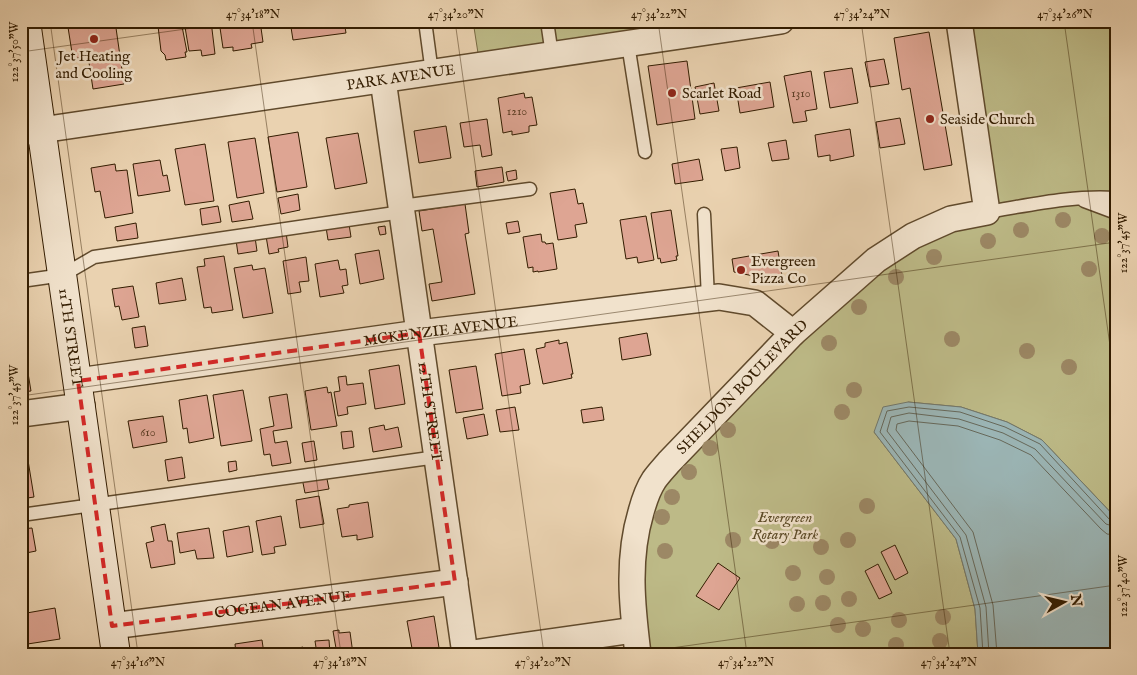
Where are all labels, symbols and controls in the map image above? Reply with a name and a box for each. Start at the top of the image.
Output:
text: 47°34'18"N [226,7,281,22]
text: 47°34'20"N [428,7,485,22]
text: 47°34'22"N [631,7,688,22]
text: 47°34'24"N [834,7,891,22]
text: 47°34'26"N [1037,7,1093,22]
text: 122°37'50"W [7,21,22,82]
marker: Jet Heating and Cooling [88,33,100,45]
place label: Jet Heating and Cooling [56,47,133,83]
street label: PARK AVENUE [345,60,457,94]
place label: Scarlet Road [682,84,762,103]
house number: 1310 [791,86,811,101]
marker: Scarlet Road [666,87,678,99]
house number: 1210 [507,104,527,119]
place label: Seaside Church [940,110,1035,129]
marker: Seaside Church [924,113,936,125]
text: 122°37'45"W [1116,212,1131,273]
place label: Evergreen Pizza Co [751,252,816,288]
marker: Evergreen Pizza Co [735,264,747,276]
street label: 11TH STREET [55,287,87,389]
street label: MCKENZIE AVENUE [362,312,519,350]
street label: SHELDON BOULEVARD [672,315,811,458]
street label: 12TH STREET [414,360,447,463]
text: 122°37'45"W [7,364,22,425]
house number: 610 [140,425,156,440]
park label: Evergreen Rotary Park [752,508,818,544]
text: 122°37'40"W [1116,554,1131,617]
north arrow [1040,578,1090,628]
street label: COGEAN AVENUE [213,586,352,622]
text: N [1066,592,1086,608]
text: 47°34'16"N [111,655,166,670]
text: 47°34'18"N [313,655,368,670]
text: 47°34'20"N [515,655,572,670]
text: 47°34'22"N [718,655,775,670]
text: 47°34'24"N [921,655,978,670]

